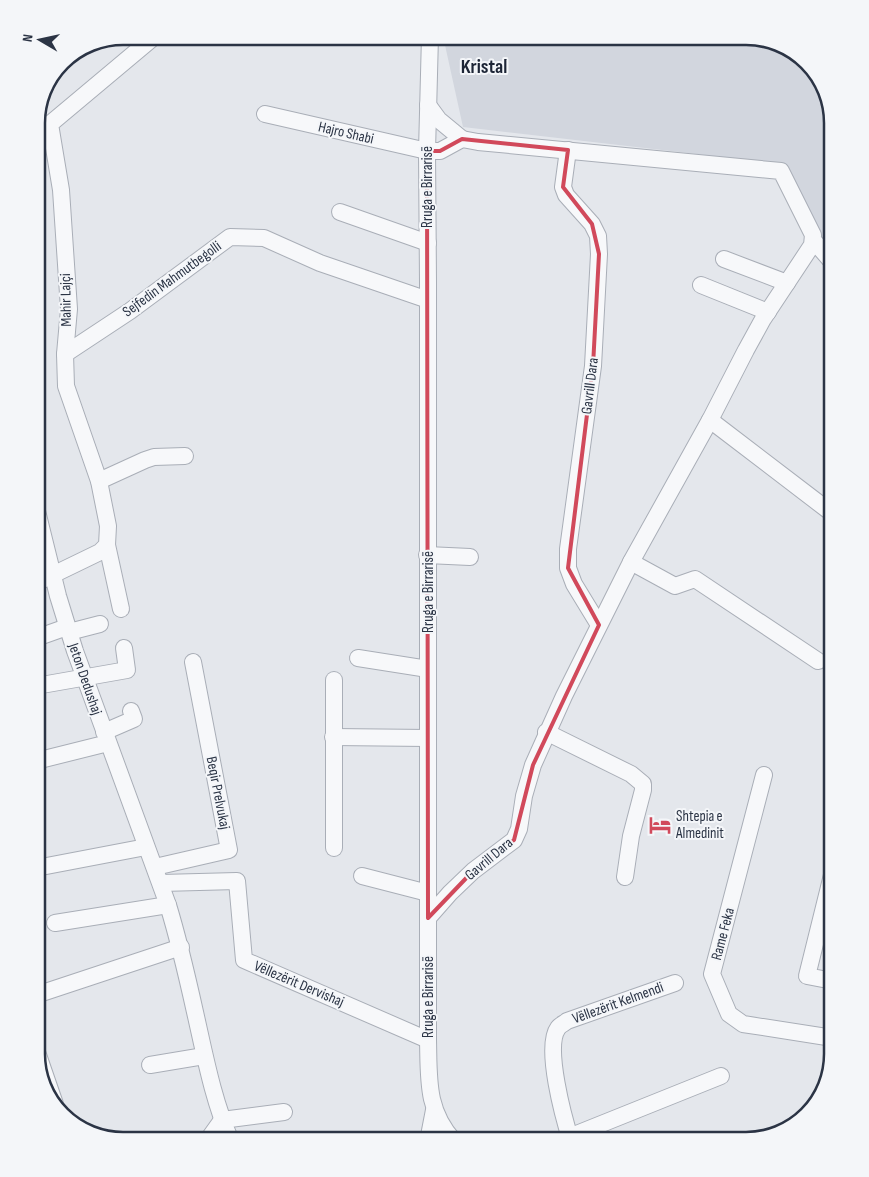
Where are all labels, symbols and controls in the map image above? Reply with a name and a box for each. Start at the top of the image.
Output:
north arrow [15,15,65,65]
text: N [19,33,37,43]
district label: Kristal [461,55,507,79]
street label: Hajro Shabi [316,117,376,149]
street label: Rruga e Birrarisë [418,146,437,228]
street label: Sejfedin Mahmutbegolli [119,237,225,321]
street label: Mahir Lajçi [56,273,76,327]
street label: Gavrill Dara [577,356,603,415]
street label: Rruga e Birrarisë [419,551,438,633]
street label: Jeton Dedushaj [64,640,106,718]
street label: Beqir Prelvukaj [202,755,234,831]
place label: Shtepia e Almedinit [675,807,724,843]
hotel icon: Shtepia e Almedinit [647,812,673,838]
street label: Gavrill Dara [461,833,517,885]
street label: Rame Feka [707,905,739,962]
street label: Rruga e Birrarisë [419,956,438,1038]
street label: Vëllezërit Dervishaj [251,957,347,1012]
street label: Vëllezërit Kelmendi [570,978,666,1028]

